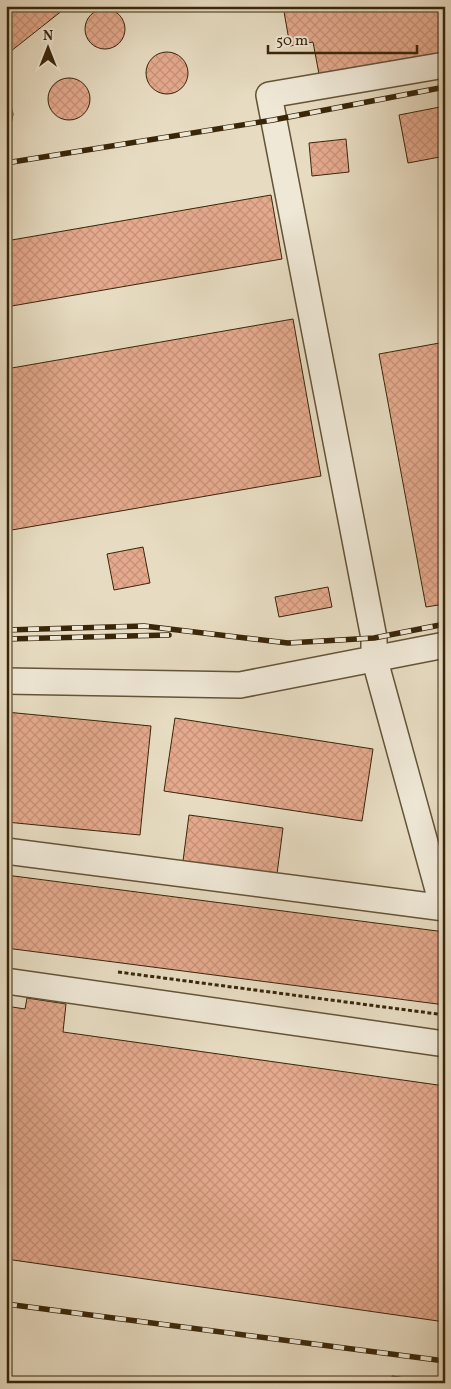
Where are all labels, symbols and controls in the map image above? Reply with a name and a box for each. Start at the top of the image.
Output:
north arrow [22,22,72,72]
scale bar [268,22,417,54]
text: N [43,27,53,46]
text: 50 m [276,31,308,52]

